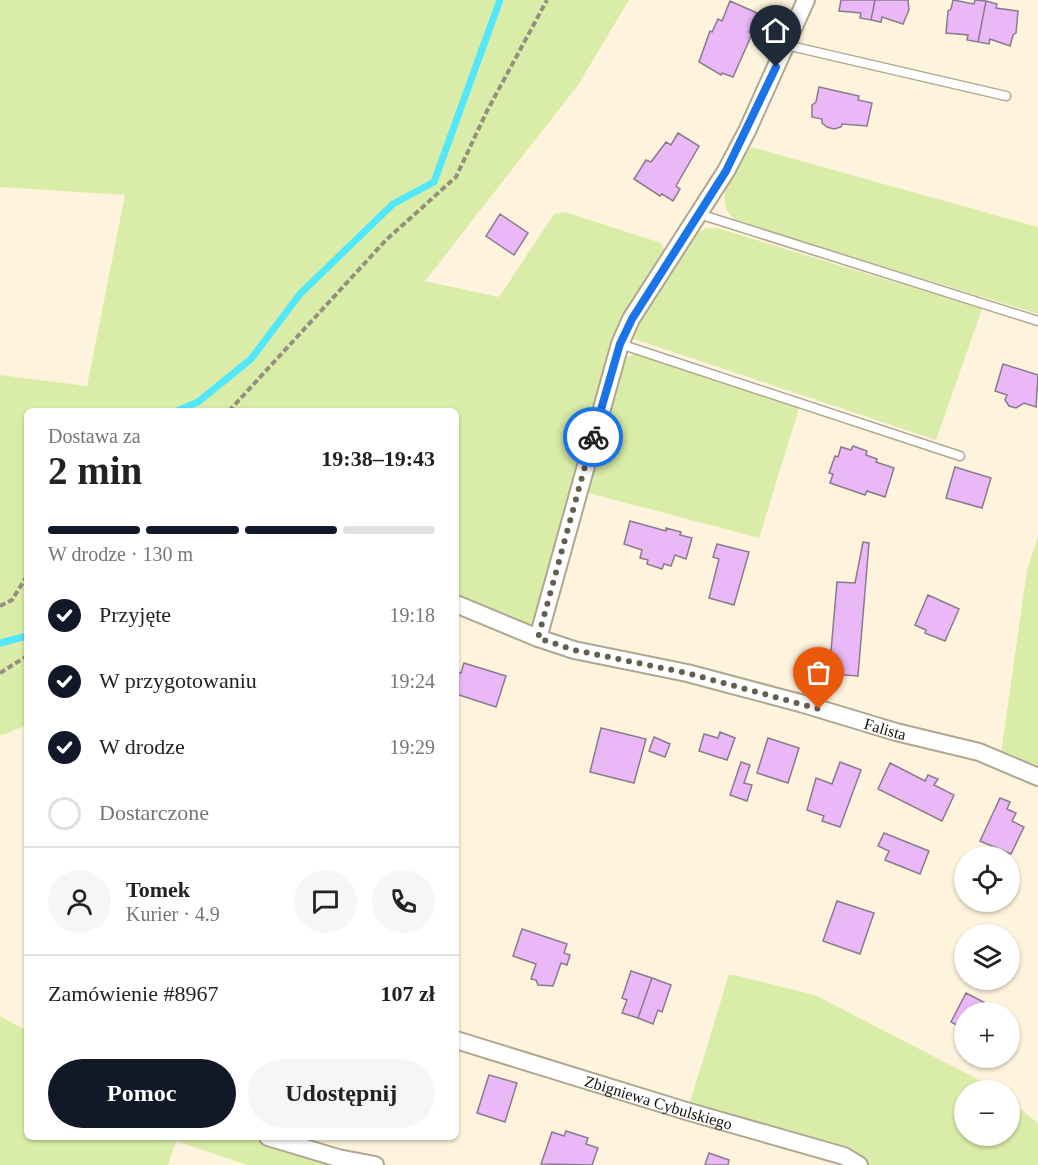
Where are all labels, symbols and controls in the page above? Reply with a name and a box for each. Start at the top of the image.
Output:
pin [750,5,801,67]
icon: home [759,14,792,47]
courier [563,407,623,467]
icon: bike [577,421,610,454]
text: Dostawa za [48,425,141,447]
text: 19:38–19:43 [321,446,435,471]
text: 2 min [48,449,142,492]
text: W drodze · 130 m [48,543,193,565]
icon: check [48,599,81,632]
text: Przyjęte [99,602,171,627]
text: 19:18 [389,604,435,626]
pin [793,647,844,709]
icon: bag [802,656,835,689]
icon: check [48,665,81,698]
text: W przygotowaniu [99,668,257,693]
text: 19:24 [389,670,435,692]
street label: Falista [862,715,908,743]
icon: check [48,731,81,764]
text: W drodze [99,734,185,759]
text: 19:29 [389,736,435,758]
text: Dostarczone [99,800,209,825]
map controls [954,846,1020,1146]
button: locate [954,846,1020,912]
button: person [48,870,111,933]
button: chat [294,870,357,933]
button: phone [372,870,435,933]
text: Tomek [126,877,190,902]
text: Kurier · 4.9 [126,903,220,925]
button: layers [954,924,1020,990]
text: Zamówienie #8967 [48,981,218,1006]
text: 107 zł [381,981,435,1006]
button: + [954,1002,1020,1068]
button: Pomoc [48,1059,236,1128]
button: Udostępnij [248,1059,435,1128]
street label: Zbigniewa Cybulskiego [583,1072,734,1133]
button: − [954,1080,1020,1146]

